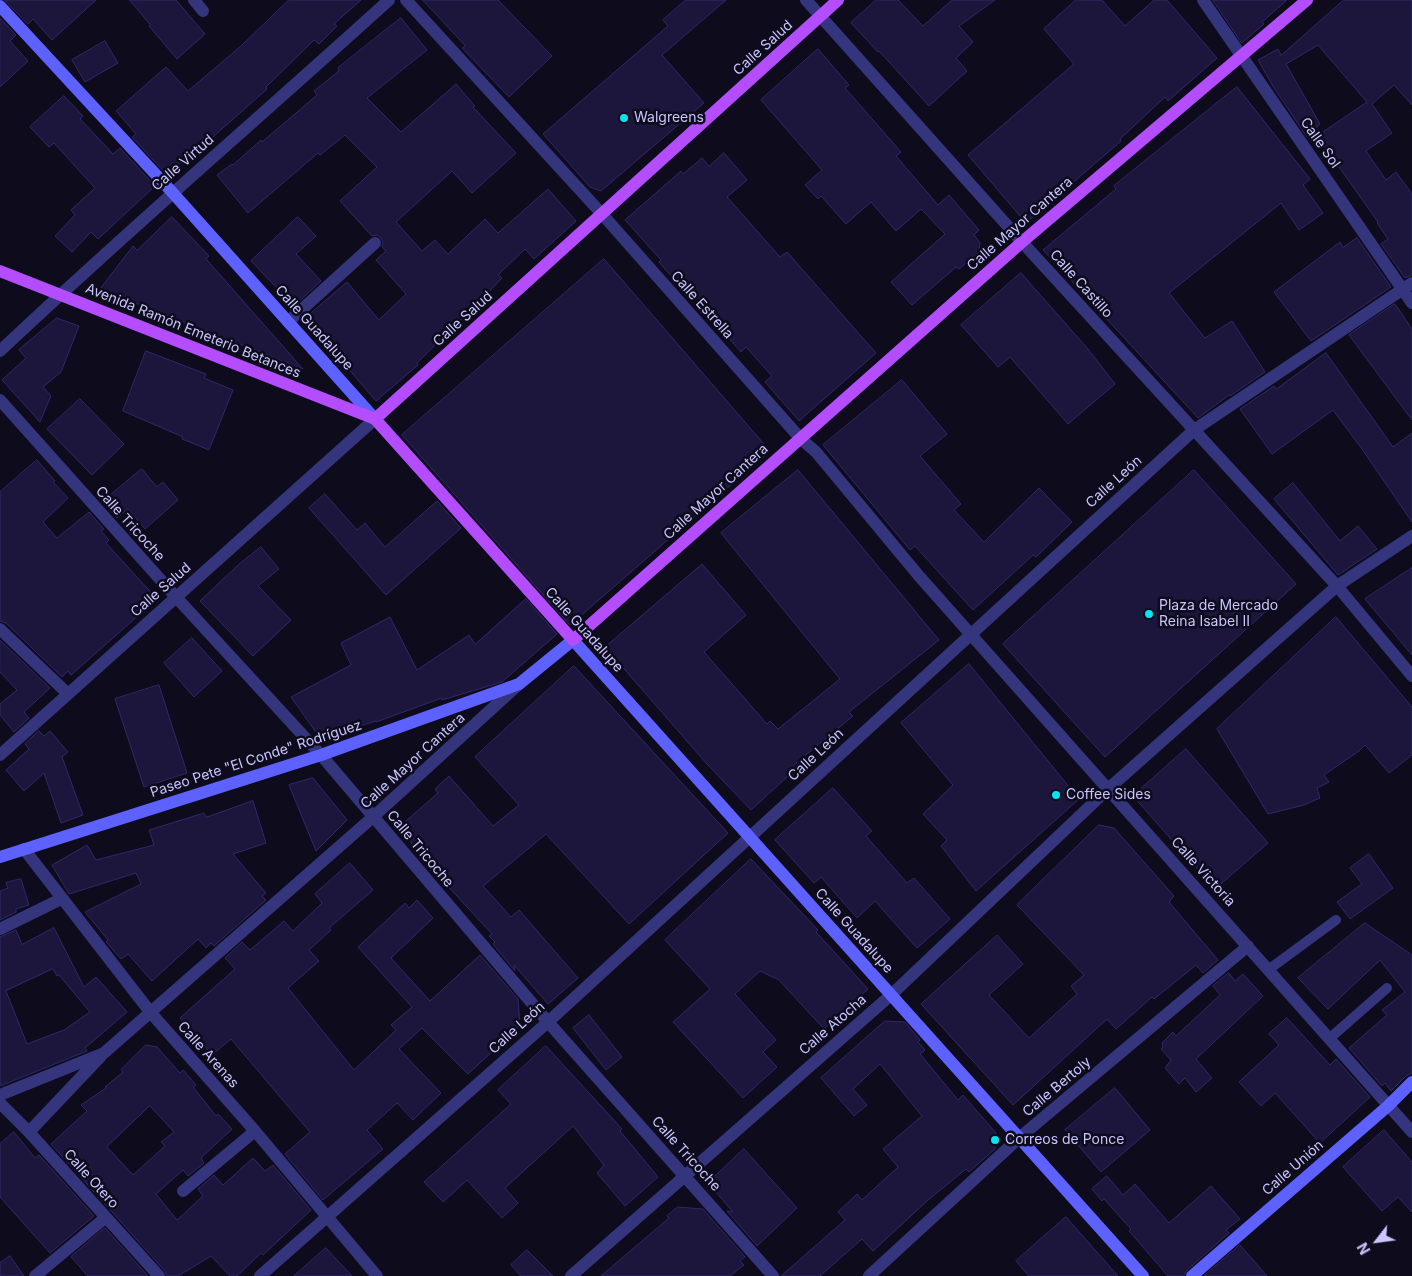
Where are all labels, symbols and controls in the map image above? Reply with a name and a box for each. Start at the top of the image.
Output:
street label: Calle Salud [730,17,796,79]
place label: Walgreens [634,110,704,126]
marker: Walgreens [618,112,630,124]
street label: Calle Sol [1297,115,1343,171]
street label: Calle Virtud [148,131,218,195]
street label: Calle Mayor Cantera [964,174,1076,274]
street label: Calle Castillo [1046,247,1116,321]
street label: Calle Estrella [667,268,737,342]
street label: Avenida Ramón Emeterio Betances [83,280,303,382]
street label: Calle Guadalupe [271,282,357,374]
street label: Calle Salud [430,288,496,350]
street label: Calle Mayor Cantera [660,441,772,543]
street label: Calle León [1082,452,1146,512]
street label: Calle Tricoche [92,483,168,565]
street label: Calle Salud [128,559,194,621]
street label: Calle Guadalupe [541,584,627,676]
place label: Plaza de Mercado Reina Isabel II [1159,598,1278,630]
marker: Plaza de Mercado Reina Isabel II [1143,608,1155,620]
street label: Calle Mayor Cantera [357,710,469,812]
street label: Paseo Pete "El Conde" Rodríguez [148,717,364,801]
street label: Calle León [785,725,847,785]
place label: Coffee Sides [1066,787,1151,803]
marker: Coffee Sides [1050,789,1062,801]
street label: Calle Tricoche [383,807,457,891]
street label: Calle Victoria [1167,834,1239,910]
street label: Calle Guadalupe [811,885,897,977]
street label: Calle Atocha [796,991,870,1059]
street label: Calle León [485,998,549,1058]
street label: Calle Arenas [174,1018,242,1092]
street label: Calle Bertoly [1019,1054,1095,1120]
street label: Calle Tricoche [648,1113,724,1195]
place label: Correos de Ponce [1005,1132,1124,1148]
marker: Correos de Ponce [989,1134,1001,1146]
street label: Calle Unión [1259,1137,1327,1199]
street label: Calle Otero [60,1146,122,1212]
north arrow [1352,1216,1402,1266]
text: N [1354,1240,1374,1258]

